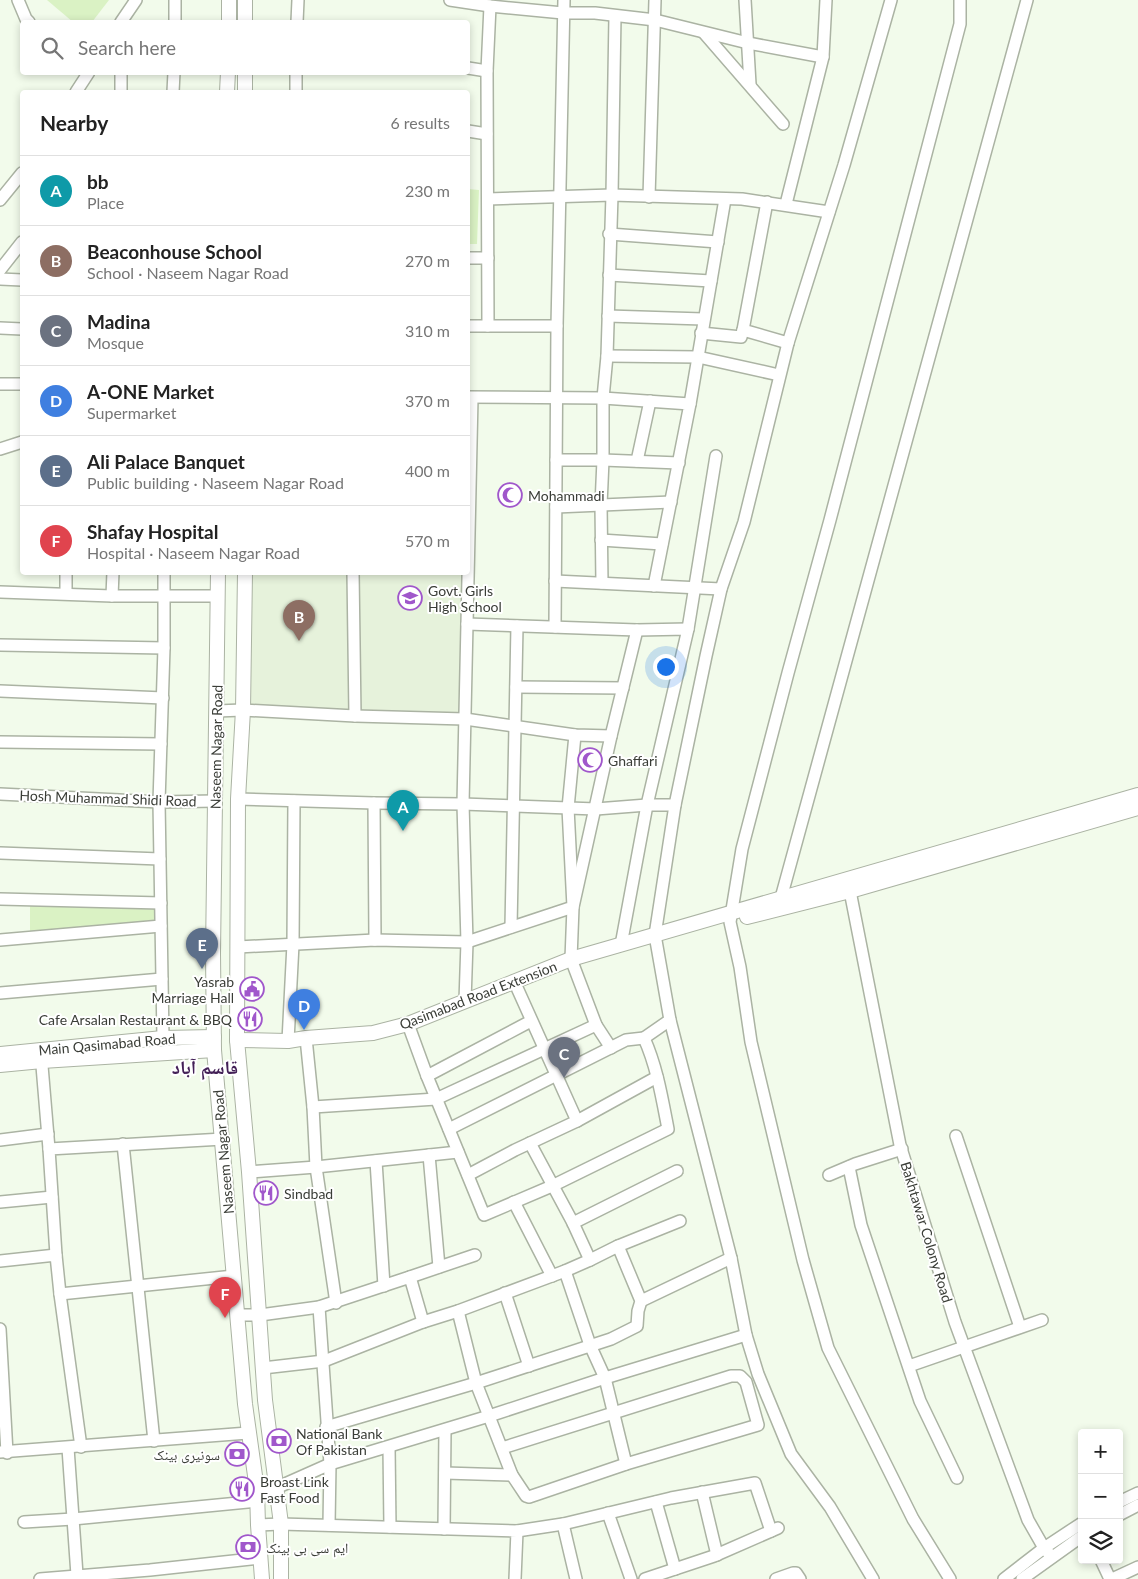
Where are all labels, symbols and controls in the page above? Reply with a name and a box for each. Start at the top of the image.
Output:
search box [20,20,470,75]
icon: search [38,34,66,62]
text: Search here [78,36,176,59]
text: Nearby [40,110,108,135]
text: 6 results [390,113,450,132]
text: bb [87,170,109,193]
text: A [50,181,62,200]
text: 230 m [405,181,450,200]
text: Place [87,193,124,212]
text: Beaconhouse School [87,240,262,263]
text: B [51,251,61,270]
text: 270 m [405,251,450,270]
text: School · Naseem Nagar Road [87,263,289,282]
text: Madina [87,310,150,333]
text: C [51,321,61,340]
text: 310 m [405,321,450,340]
text: Mosque [87,333,144,352]
text: A-ONE Market [87,380,214,403]
text: D [50,391,62,410]
text: 370 m [405,391,450,410]
text: Supermarket [87,403,176,422]
text: Ali Palace Banquet [87,450,245,473]
text: E [51,461,61,480]
text: 400 m [405,461,450,480]
text: Public building · Naseem Nagar Road [87,473,344,492]
mosque icon: Mohammadi [497,482,523,508]
place label: Mohammadi [528,487,605,504]
text: Shafay Hospital [87,520,218,543]
text: F [51,531,61,550]
text: 570 m [405,531,450,550]
text: Hospital · Naseem Nagar Road [87,543,300,562]
place label: Govt. Girls High School [428,582,502,615]
school or university icon: Govt. Girls High School [397,585,423,611]
pin: B [283,600,315,641]
your location [653,654,679,680]
street label: Naseem Nagar Road [206,685,226,809]
mosque icon: Ghaffari [577,747,603,773]
place label: Ghaffari [608,752,658,769]
street label: Hosh Muhammad Shidi Road [19,786,197,810]
pin: A [387,790,419,831]
pin: E [186,928,218,969]
street label: Qasimabad Road Extension [397,957,559,1033]
place label: Yasrab Marriage Hall [152,973,234,1006]
public building icon: Yasrab Marriage Hall [239,976,265,1002]
pin: D [288,989,320,1030]
restaurant icon: Cafe Arsalan Restaurant & BBQ [237,1006,263,1032]
place label: Cafe Arsalan Restaurant & BBQ [39,1011,233,1028]
street label: Main Qasimabad Road [38,1030,176,1058]
pin: C [548,1037,580,1078]
district label: قاسم آباد [172,1055,238,1080]
street label: Naseem Nagar Road [209,1089,237,1215]
street label: Bakhtawar Colony Road [897,1159,957,1305]
restaurant icon: Sindbad [253,1180,279,1206]
place label: Sindbad [284,1185,333,1202]
pin: F [209,1277,241,1318]
place label: National Bank Of Pakistan [296,1425,383,1458]
bank icon: National Bank Of Pakistan [266,1428,292,1454]
map controls [1078,1429,1123,1564]
button: + [1078,1429,1123,1474]
bank icon: سونیری بینک [224,1441,250,1467]
place label: سونیری بینک [154,1446,220,1464]
place label: Broast Link Fast Food [260,1473,330,1506]
button: − [1078,1474,1123,1519]
restaurant icon: Broast Link Fast Food [229,1476,255,1502]
button: layers [1078,1519,1123,1564]
bank icon: ایم سی بی بینک [235,1534,261,1560]
place label: ایم سی بی بینک [266,1539,348,1558]

